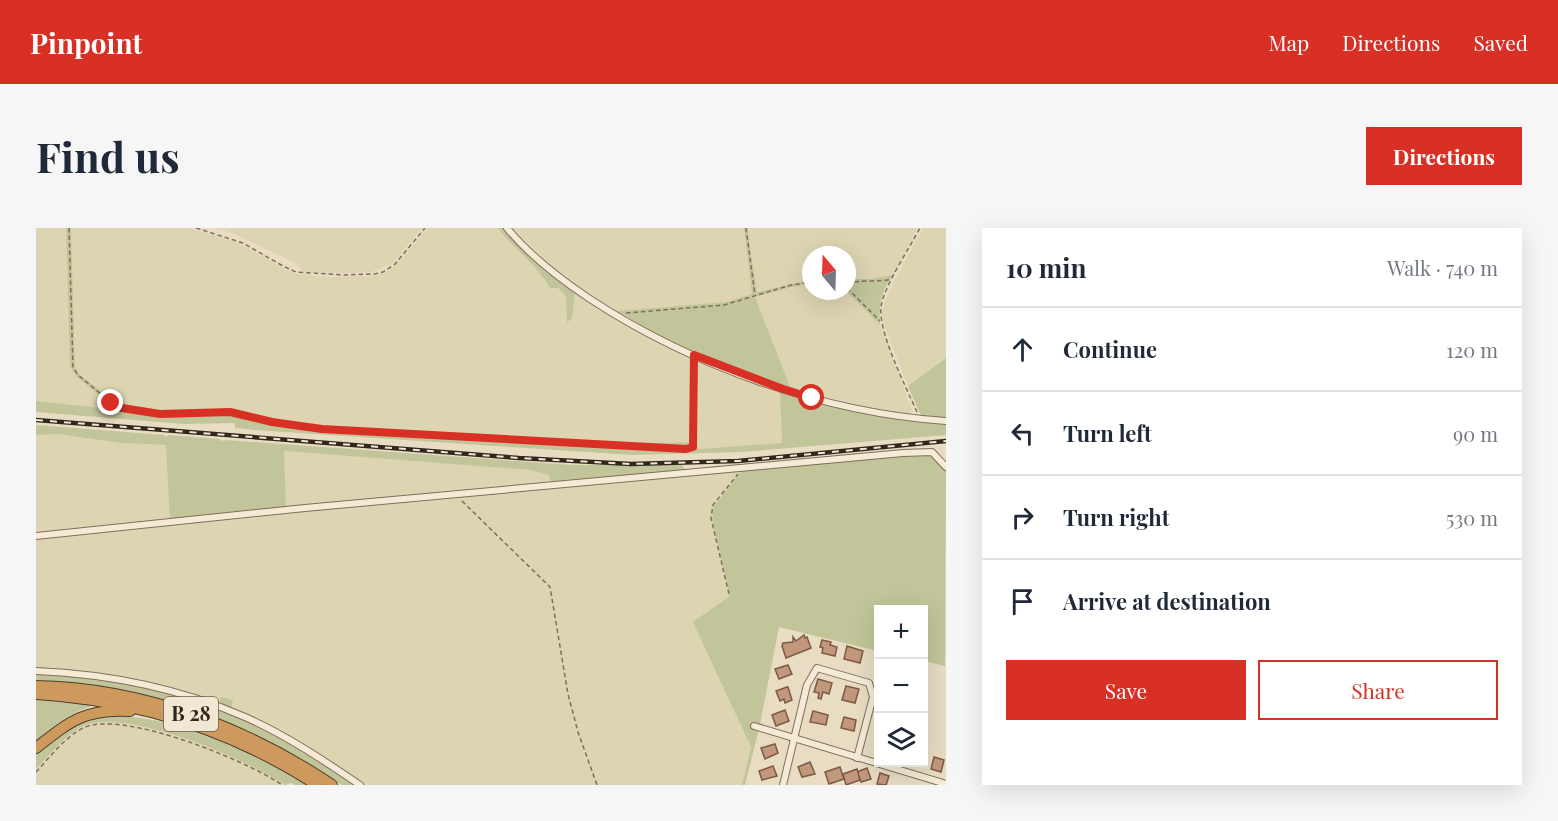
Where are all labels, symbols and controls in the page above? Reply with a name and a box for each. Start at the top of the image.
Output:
text: Pinpoint [30,24,142,61]
text: Map [1268,28,1309,56]
text: Directions [1342,28,1440,56]
text: Saved [1473,28,1528,56]
button: Directions [1366,127,1522,185]
text: Find us [36,128,180,184]
north arrow [802,246,856,300]
text: 10 min [1006,250,1086,285]
text: Walk · 740 m [1387,254,1498,281]
icon: ahead [1006,333,1039,366]
text: Continue [1063,334,1157,364]
text: 120 m [1446,336,1498,363]
route start [798,384,824,410]
route end [97,389,123,415]
icon: left [1006,417,1039,450]
text: Turn left [1063,418,1152,448]
text: 90 m [1453,420,1498,447]
icon: right [1006,501,1039,534]
text: Turn right [1063,502,1169,532]
text: 530 m [1446,504,1498,531]
icon: arrive [1006,585,1039,618]
text: Arrive at destination [1063,586,1271,616]
map controls [874,605,928,767]
button: + [874,605,928,659]
button: − [874,659,928,713]
button: Save [1006,660,1246,720]
button: Share [1258,660,1498,720]
road number: B 28 [164,697,218,731]
button: layers [874,713,928,767]

